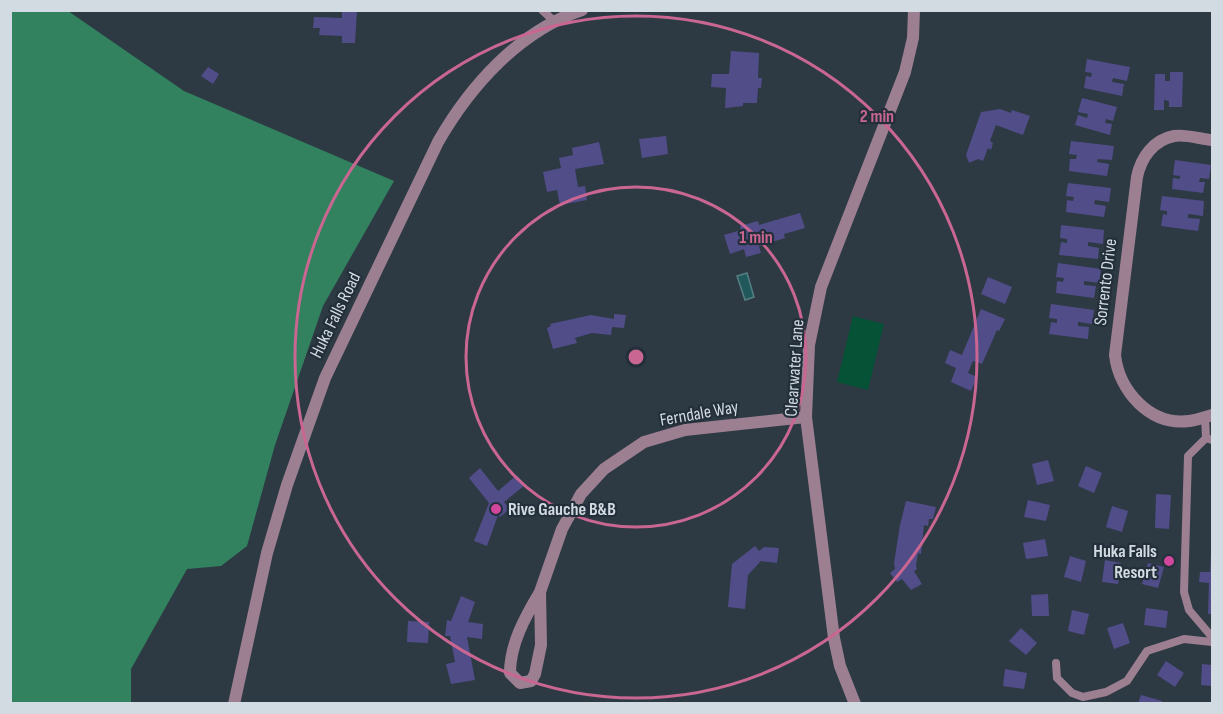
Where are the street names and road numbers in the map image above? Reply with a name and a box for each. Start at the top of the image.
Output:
street label: Sorrento Drive [1090,237,1121,327]
street label: Huka Falls Road [306,269,365,362]
street label: Clearwater Lane [781,319,808,417]
street label: Ferndale Way [658,396,740,431]

